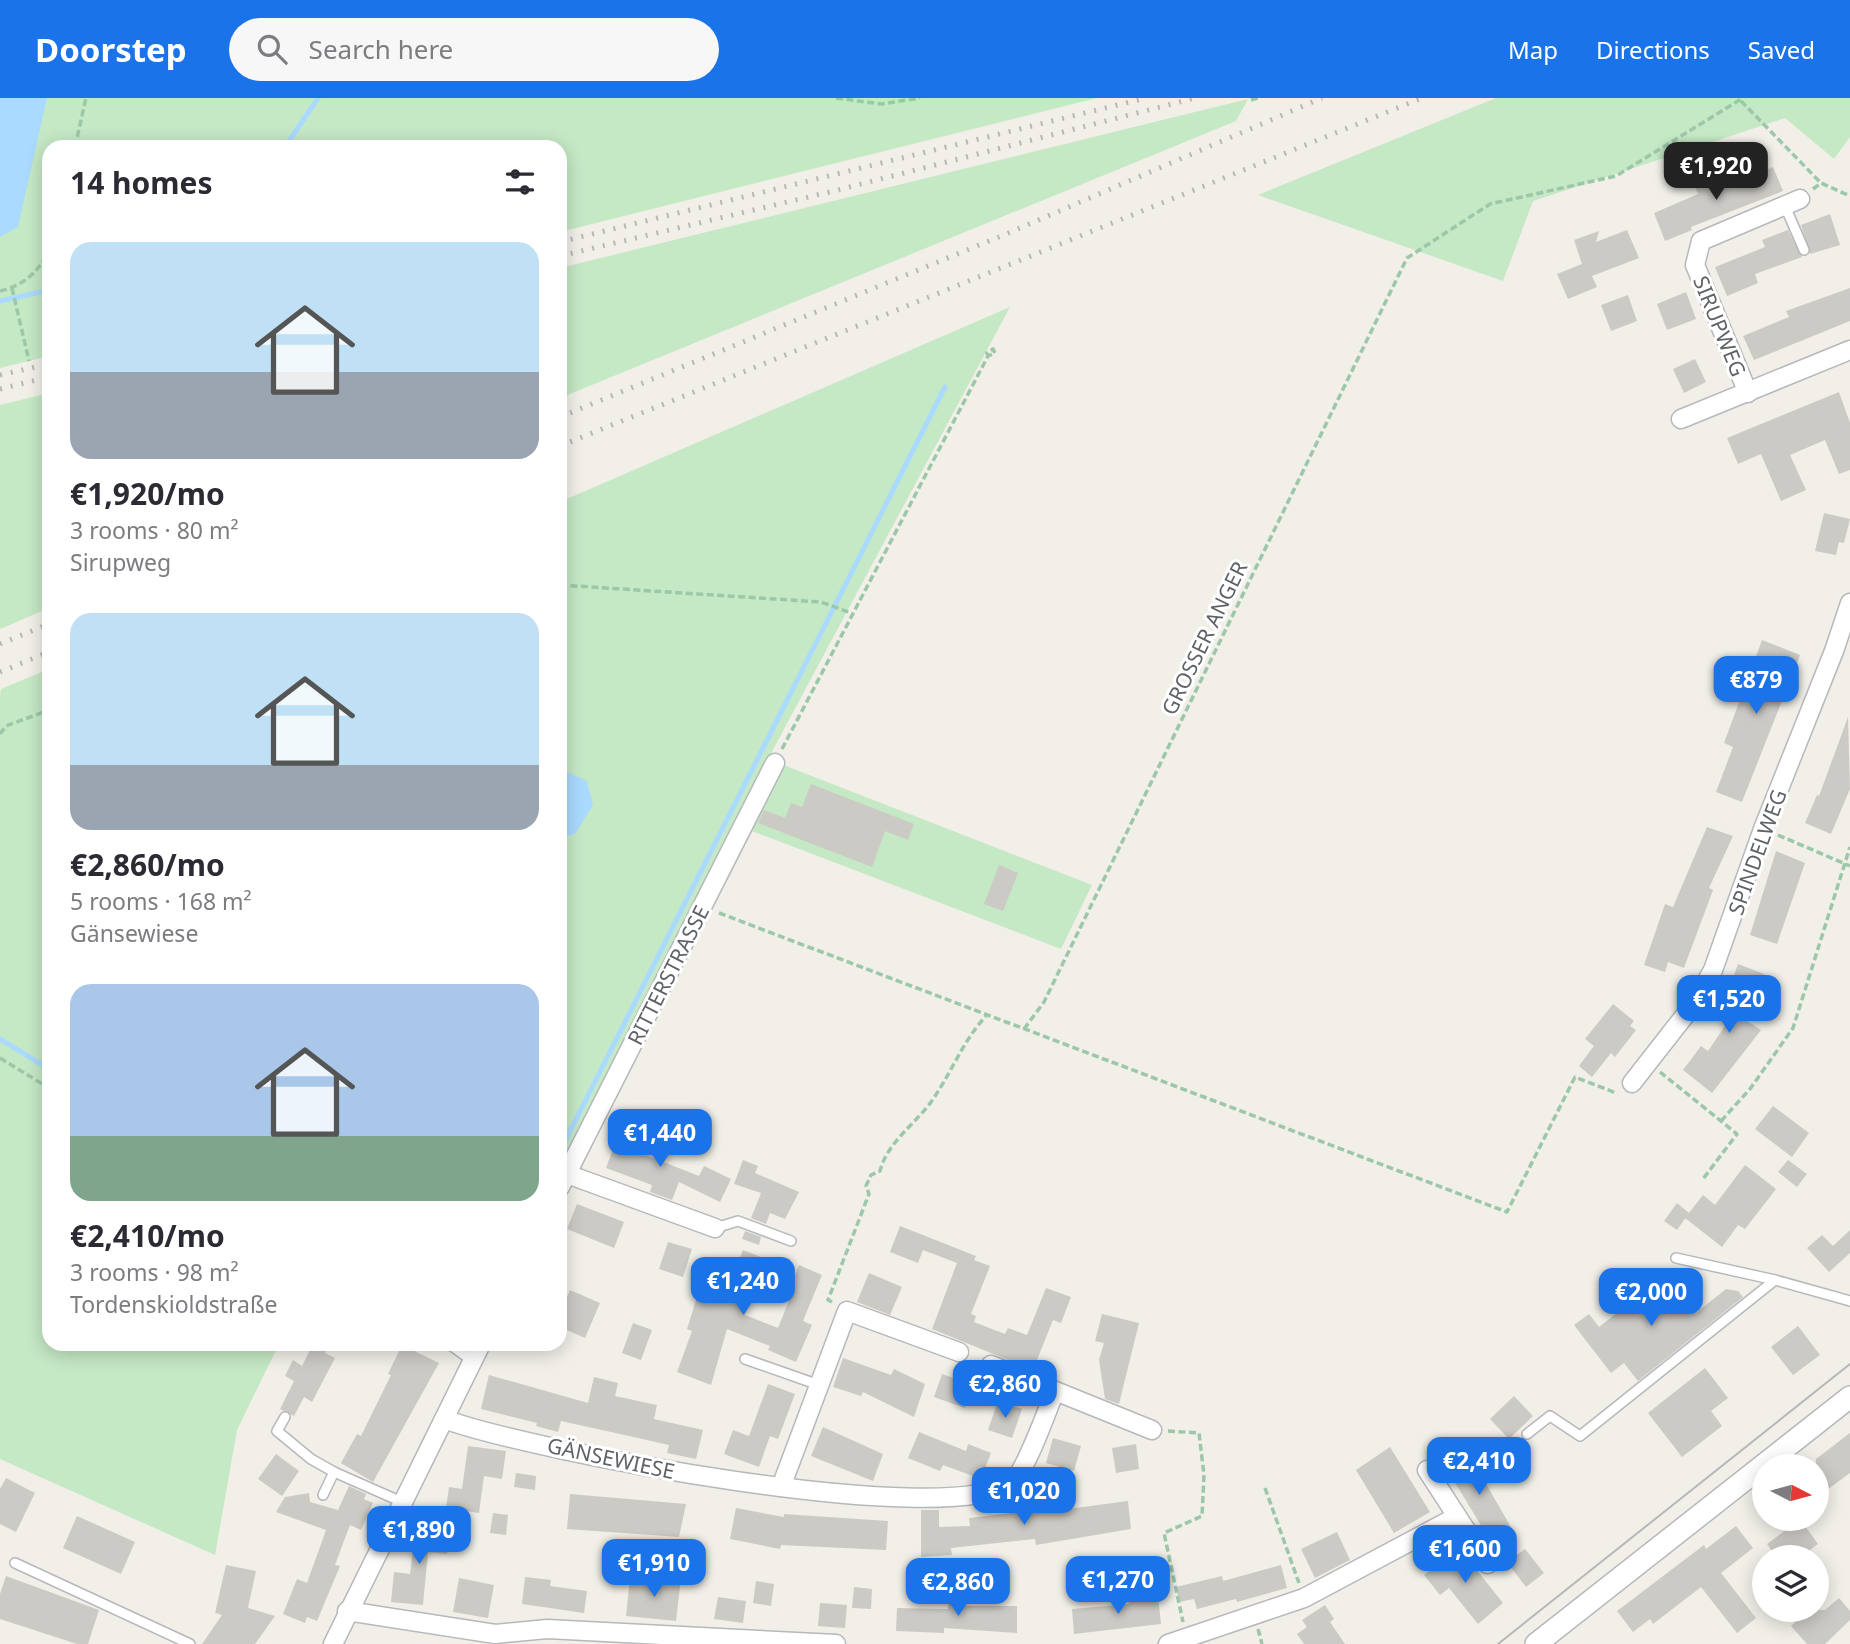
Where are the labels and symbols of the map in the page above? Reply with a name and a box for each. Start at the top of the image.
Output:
pin: €1,920 [1659,142,1773,202]
street label: SIRUPWEG [1687,271,1753,381]
street label: GROSSER ANGER [1155,557,1253,719]
pin: €879 [1715,656,1797,716]
street label: SPINDELWEG [1721,785,1793,919]
street label: RITTERSTRASSE [621,900,715,1050]
pin: €1,520 [1672,976,1786,1035]
pin: €1,440 [603,1110,717,1169]
pin: €1,240 [686,1258,800,1317]
pin: €2,000 [1594,1268,1708,1328]
pin: €2,860 [948,1360,1062,1420]
street label: GÄNSEWIESE [545,1431,677,1485]
pin: €2,410 [1422,1438,1536,1497]
north arrow [1752,1454,1829,1531]
pin: €1,020 [967,1468,1081,1527]
pin: €1,890 [362,1506,476,1566]
pin: €1,600 [1408,1526,1522,1585]
pin: €1,910 [597,1540,711,1599]
pin: €1,270 [1061,1556,1175,1616]
pin: €2,860 [901,1558,1015,1618]

